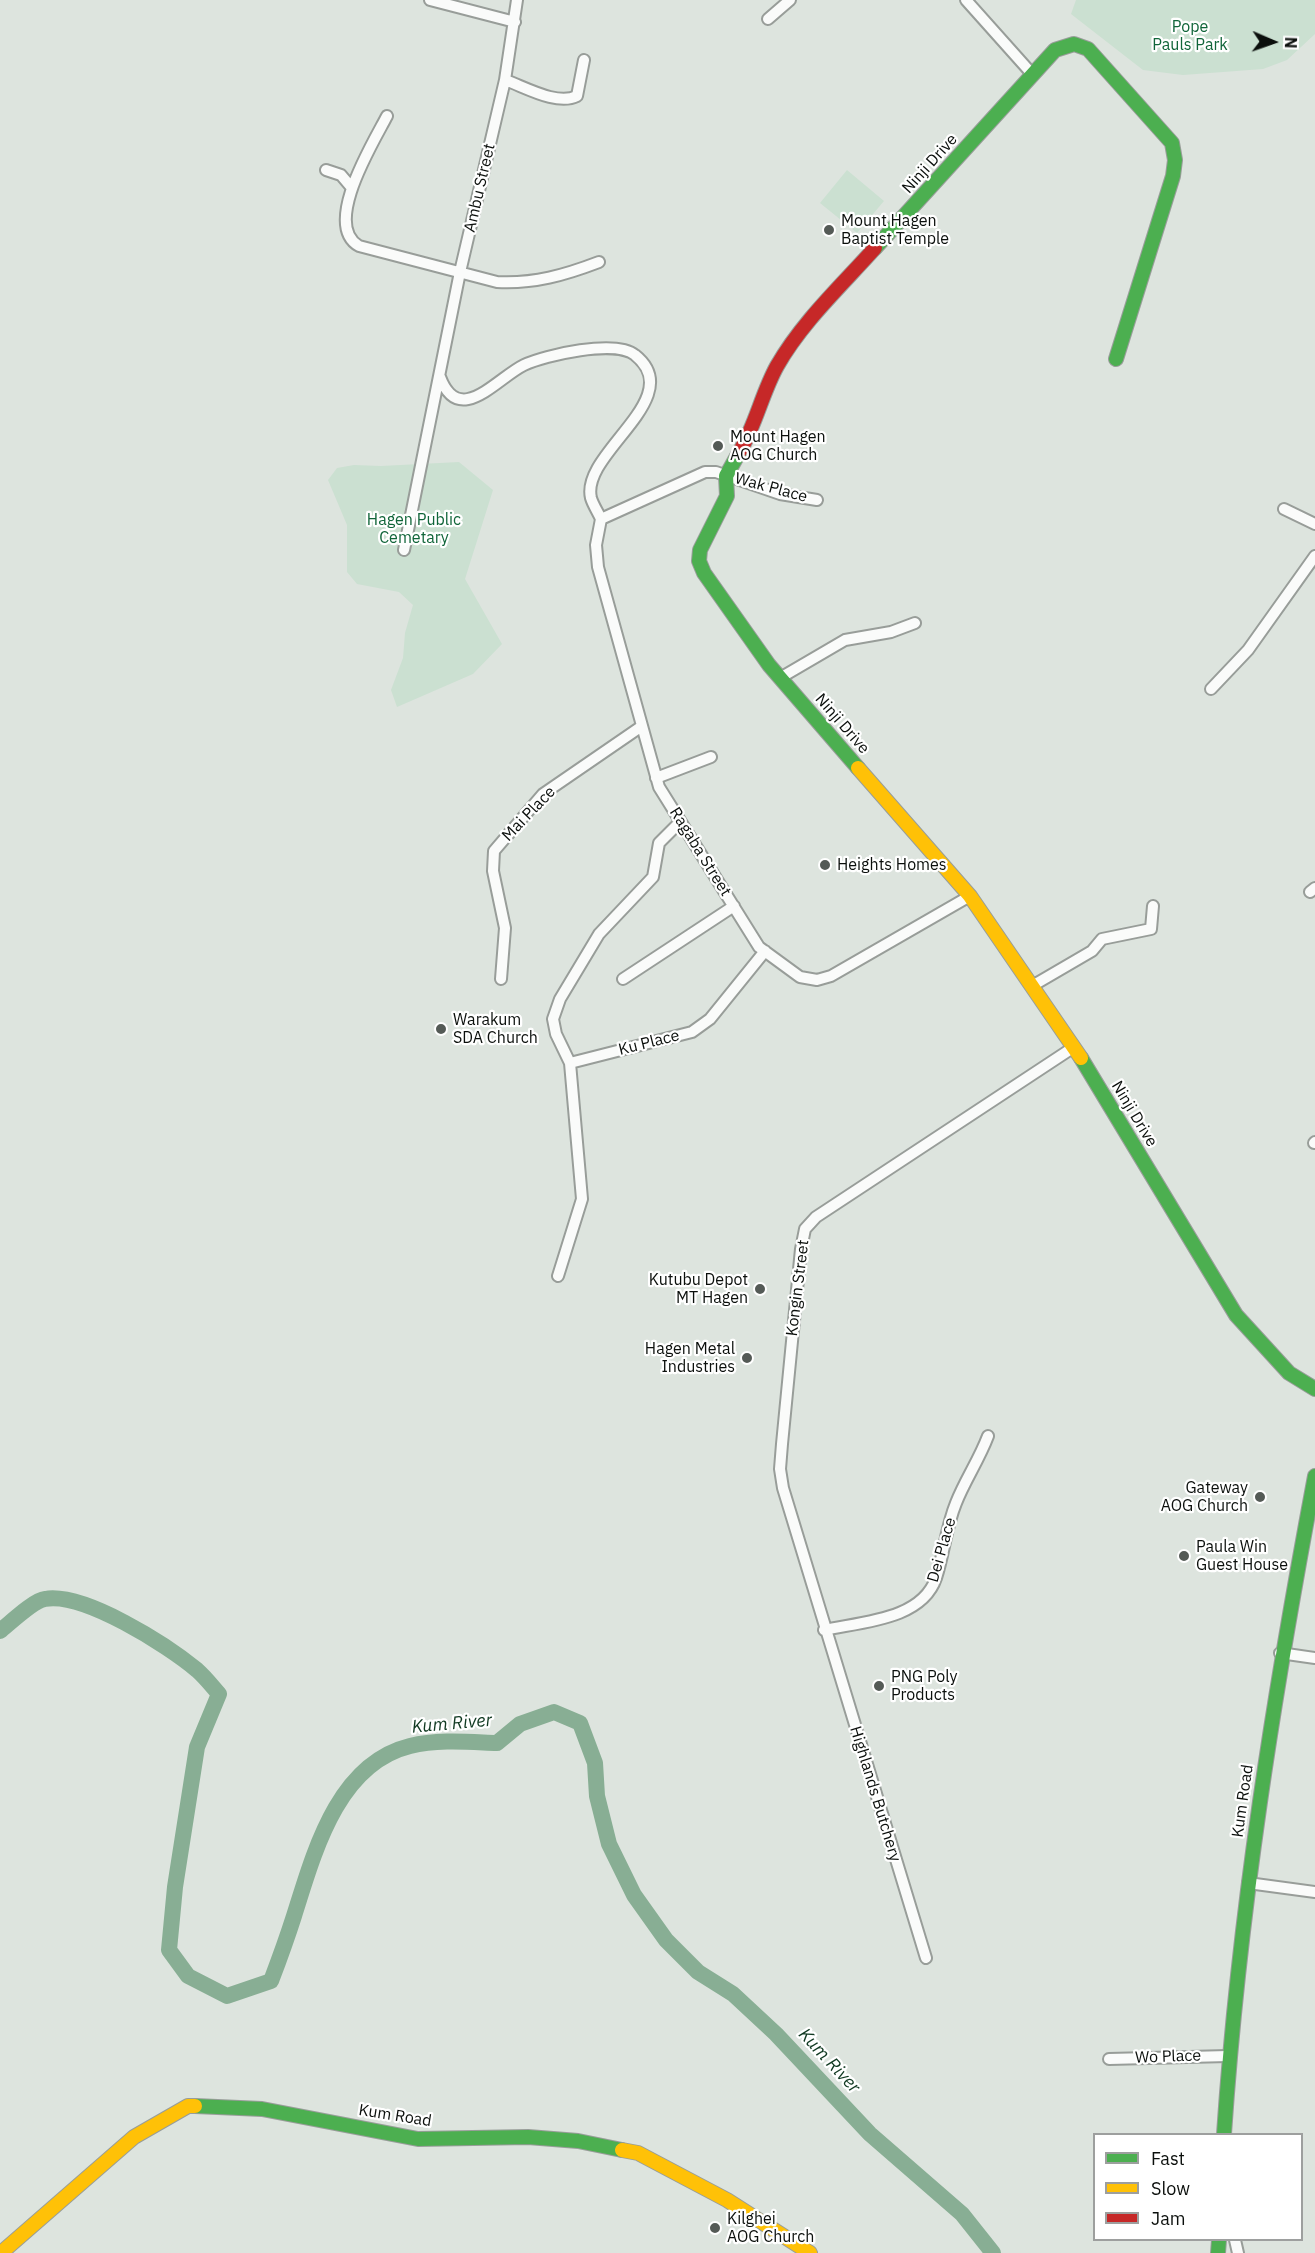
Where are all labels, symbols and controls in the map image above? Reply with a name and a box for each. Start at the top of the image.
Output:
north arrow [1243,12,1303,72]
park label: Pope Pauls Park [1152,17,1228,55]
text: N [1281,36,1301,49]
street label: Ninji Drive [898,130,962,198]
street label: Ambu Street [460,142,500,234]
place label: Mount Hagen Baptist Temple [841,211,949,249]
marker: Mount Hagen Baptist Temple [822,223,836,237]
place label: Mount Hagen AOG Church [730,427,826,465]
marker: Mount Hagen AOG Church [711,439,725,453]
street label: Wak Place [733,469,809,507]
park label: Hagen Public Cemetary [367,510,461,548]
street label: Ninji Drive [811,690,873,758]
street label: Mai Place [498,783,560,845]
street label: Ragaba Street [665,804,735,900]
place label: Heights Homes [837,855,947,875]
marker: Heights Homes [818,858,832,872]
place label: Warakum SDA Church [453,1010,538,1048]
marker: Warakum SDA Church [434,1022,448,1036]
street label: Ku Place [617,1026,681,1060]
street label: Ninji Drive [1107,1078,1161,1150]
street label: Kongin Street [783,1239,813,1337]
place label: Kutubu Depot MT Hagen [649,1270,748,1308]
marker: Kutubu Depot MT Hagen [753,1282,767,1296]
place label: Hagen Metal Industries [645,1339,735,1377]
marker: Hagen Metal Industries [740,1351,754,1365]
place label: Gateway AOG Church [1161,1478,1248,1516]
marker: Gateway AOG Church [1253,1490,1267,1504]
street label: Dei Place [924,1515,960,1585]
place label: Paula Win Guest House [1196,1537,1288,1575]
marker: Paula Win Guest House [1177,1549,1191,1563]
place label: PNG Poly Products [891,1667,957,1705]
marker: PNG Poly Products [872,1679,886,1693]
water label: Kum River [411,1710,493,1738]
street label: Highlands Butchery [845,1724,905,1864]
street label: Kum Road [1228,1763,1258,1839]
water label: Kum River [794,2024,864,2098]
street label: Wo Place [1135,2046,1201,2068]
street label: Kum Road [357,2101,433,2131]
legend [1093,2133,1303,2241]
text: Fast [1151,2147,1185,2170]
text: Slow [1151,2177,1190,2200]
text: Jam [1151,2207,1186,2230]
place label: Kilghei AOG Church [727,2209,814,2247]
marker: Kilghei AOG Church [708,2221,722,2235]

